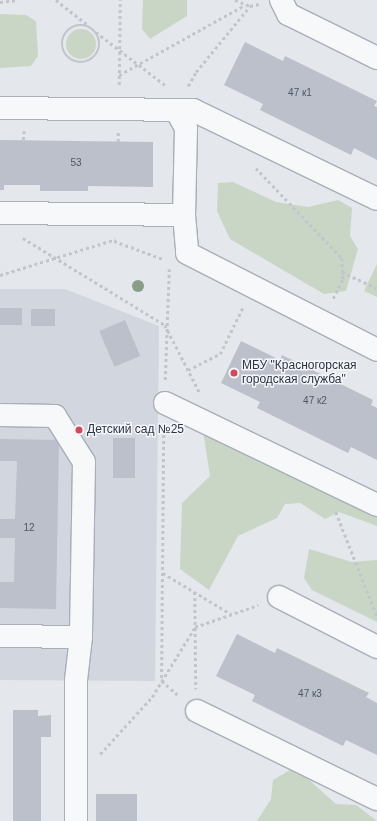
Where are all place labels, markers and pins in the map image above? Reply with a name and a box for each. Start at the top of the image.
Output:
place label: МБУ "Красногорская городская служба" [242,359,357,387]
marker: МБУ "Красногорская городская служба" [229,368,239,378]
place label: Детский сад №25 [87,423,184,437]
marker: Детский сад №25 [74,425,84,435]

